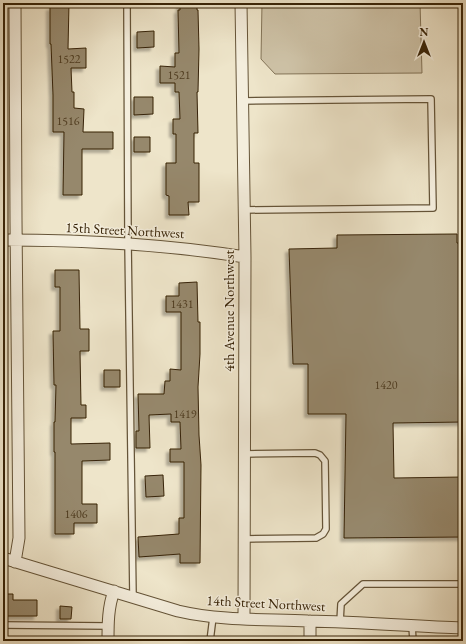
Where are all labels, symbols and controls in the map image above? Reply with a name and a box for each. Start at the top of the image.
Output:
north arrow [404,22,444,62]
text: N [420,25,429,39]
house number: 1522 [57,51,81,67]
house number: 1521 [167,67,191,83]
house number: 1516 [56,113,80,129]
street label: 15th Street Northwest [65,218,185,242]
street label: 4th Avenue Northwest [220,250,238,372]
house number: 1431 [170,296,194,312]
house number: 1420 [374,377,398,393]
house number: 1419 [173,406,197,422]
house number: 1406 [64,506,88,522]
street label: 14th Street Northwest [206,591,326,615]

